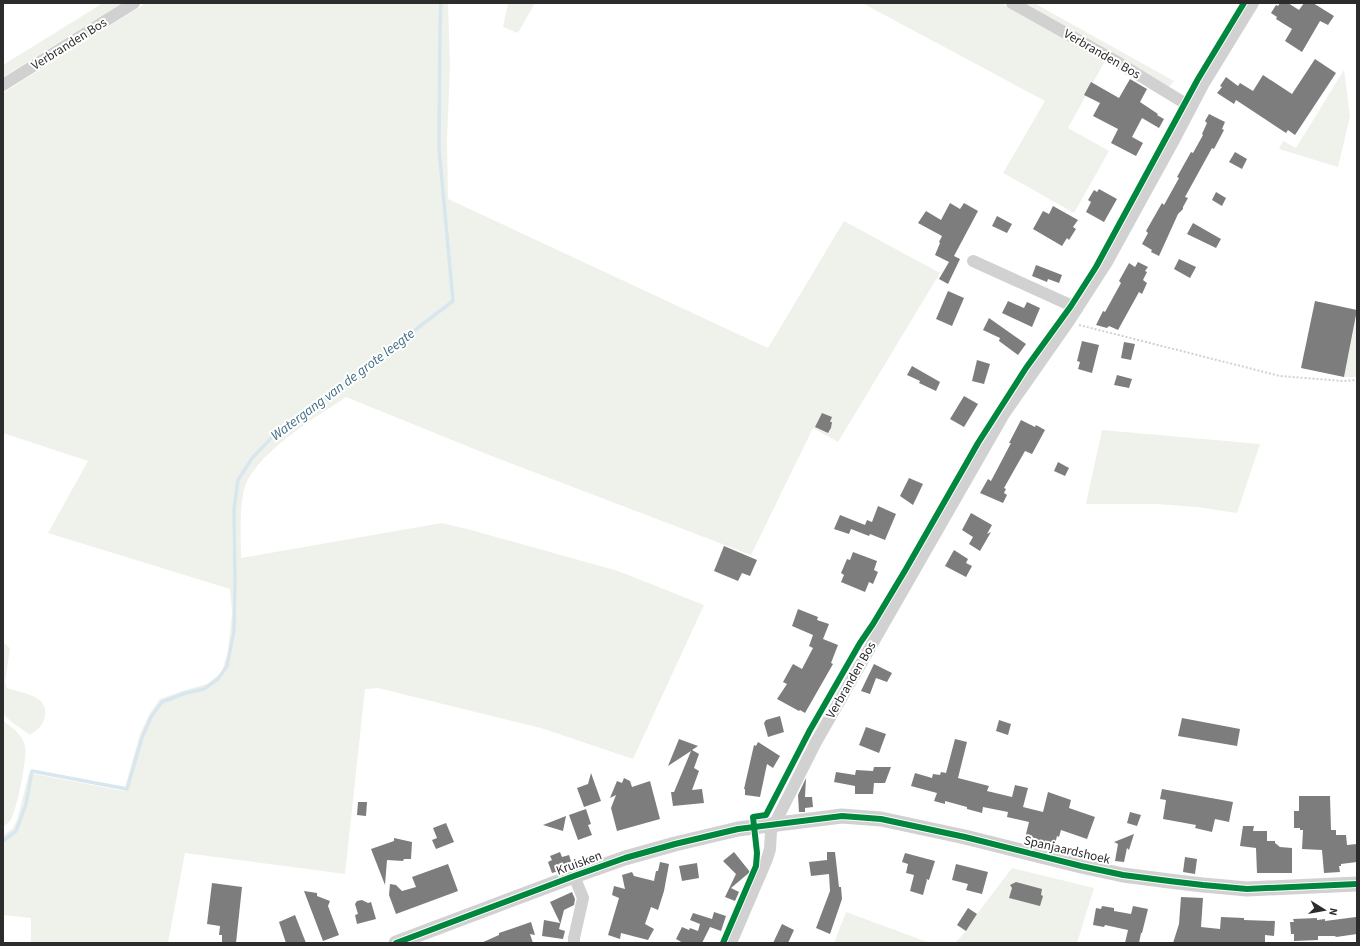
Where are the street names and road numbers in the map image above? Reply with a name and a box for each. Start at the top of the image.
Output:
street label: Verbranden Bos [28,13,111,74]
street label: Verbranden Bos [1060,25,1144,84]
street label: Verbranden Bos [822,638,881,722]
street label: Spanjaardshoek [1022,831,1112,869]
street label: Kruisken [554,846,604,880]

